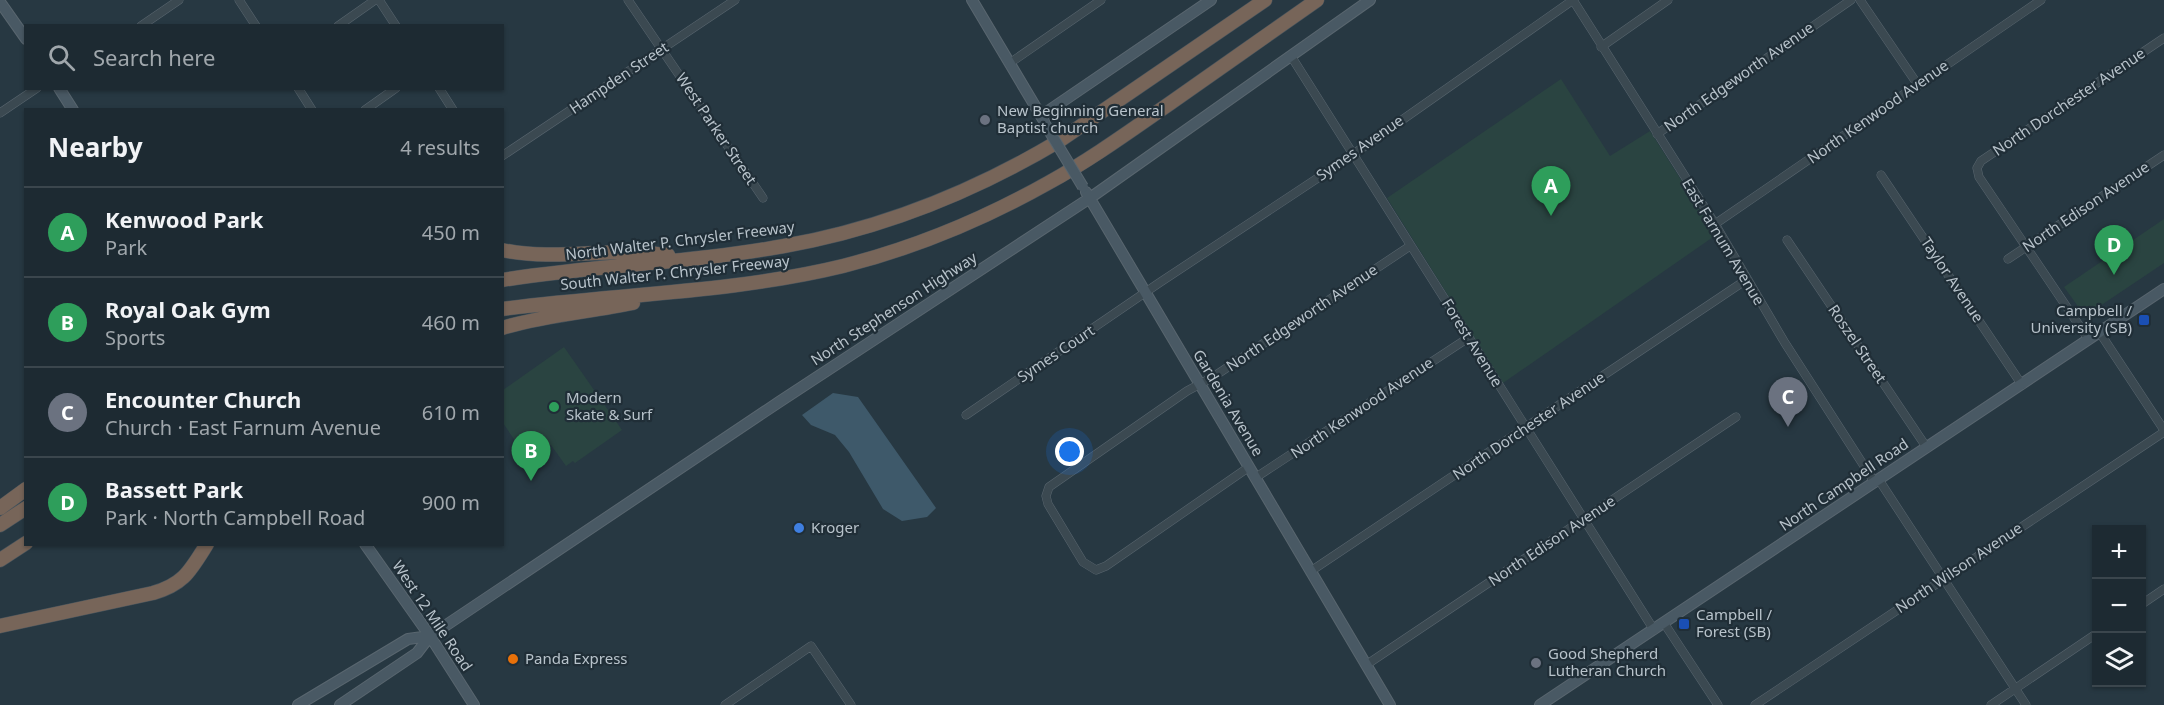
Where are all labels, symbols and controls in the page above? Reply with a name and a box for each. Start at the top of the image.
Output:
street label: North Edgeworth Avenue [1660,17,1817,136]
search box [24,24,504,90]
street label: Hampden Street [565,36,672,118]
icon: search [45,41,78,74]
text: Search here [93,42,215,72]
street label: North Dorchester Avenue [1988,43,2149,160]
street label: North Kenwood Avenue [1803,55,1952,168]
street label: West Parker Street [672,69,762,189]
place label: New Beginning General Baptist church [997,100,1164,137]
street label: Symes Avenue [1312,110,1407,185]
marker: New Beginning General Baptist church [978,113,992,127]
text: Nearby [48,129,143,165]
text: 4 results [400,134,480,161]
street label: North Edison Avenue [2018,156,2153,256]
pin: A [1532,166,1570,216]
street label: East Farnum Avenue [1678,174,1770,309]
text: Kenwood Park [105,204,263,234]
street label: North Walter P. Chrysler Freeway [564,216,796,264]
text: A [61,219,74,246]
text: 450 m [422,219,480,246]
pin: D [2094,226,2134,275]
street label: Taylor Avenue [1917,233,1989,326]
text: Park [105,234,147,261]
street label: North Stephenson Highway [807,247,981,369]
street label: South Walter P. Chrysler Freeway [559,250,791,294]
street label: North Edgeworth Avenue [1222,259,1381,375]
text: Royal Oak Gym [105,294,271,324]
street label: Forest Avenue [1438,295,1508,390]
street label: Roszel Street [1824,300,1892,387]
place label: Campbell / University (SB) [2031,300,2132,337]
text: B [61,309,74,336]
text: 460 m [422,309,480,336]
marker: Campbell / University (SB) [2137,313,2151,327]
street label: Symes Court [1013,320,1098,386]
text: Sports [105,324,165,351]
street label: Gardenia Avenue [1189,345,1269,460]
street label: North Kenwood Avenue [1286,352,1437,462]
street label: North Dorchester Avenue [1448,367,1609,484]
pin: C [1768,378,1808,427]
text: Encounter Church [105,384,301,414]
place label: Modern Skate & Surf [566,387,653,424]
text: C [61,399,74,426]
text: 610 m [422,399,480,426]
marker: Modern Skate & Surf [547,400,561,414]
text: Church · East Farnum Avenue [105,414,381,441]
pin: B [512,432,550,481]
street label: North Campbell Road [1775,433,1912,535]
your location [1055,437,1084,466]
text: Bassett Park [105,474,243,504]
text: D [60,489,75,516]
text: 900 m [422,489,480,516]
street label: North Edison Avenue [1484,490,1619,590]
text: Park · North Campbell Road [105,504,365,531]
place label: Kroger [811,517,859,537]
street label: North Wilson Avenue [1891,517,2026,617]
marker: Kroger [792,521,806,535]
map controls [2092,525,2146,687]
button: + [2092,525,2146,579]
street label: West 12 Mile Road [388,556,477,675]
button: − [2092,579,2146,633]
place label: Campbell / Forest (SB) [1696,604,1772,641]
marker: Campbell / Forest (SB) [1677,617,1691,631]
button: layers [2092,633,2146,687]
place label: Good Shepherd Lutheran Church [1548,643,1666,680]
place label: Panda Express [525,648,628,668]
marker: Panda Express [506,652,520,666]
marker: Good Shepherd Lutheran Church [1529,656,1543,670]

